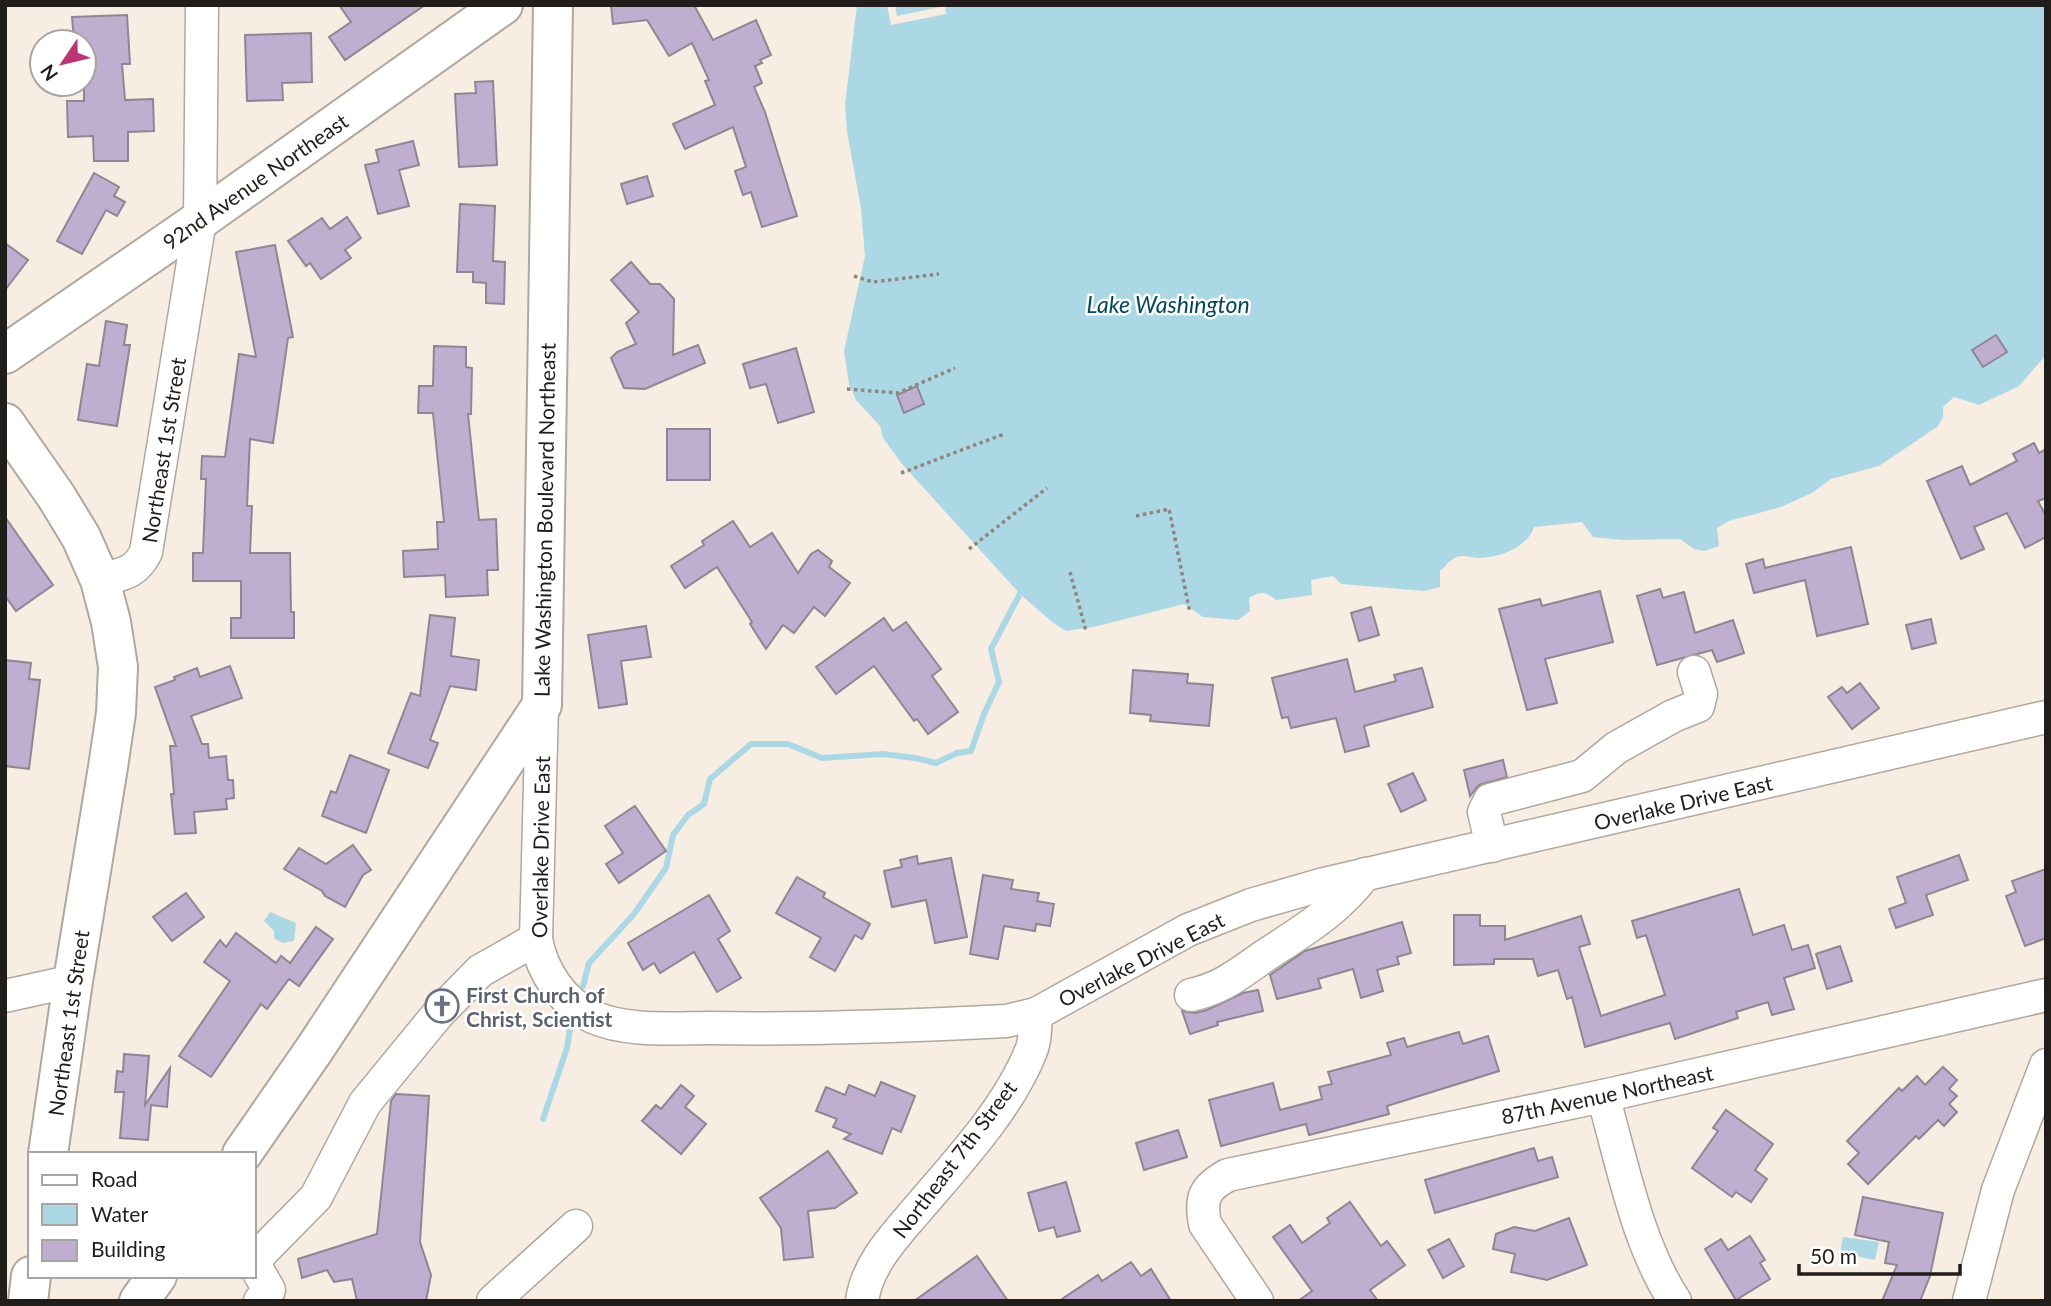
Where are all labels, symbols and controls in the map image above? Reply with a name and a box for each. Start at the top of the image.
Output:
north arrow [28,28,98,98]
text: N [35,60,62,86]
street label: 92nd Avenue Northeast [158,107,353,254]
water label: Lake Washington [1086,290,1250,318]
street label: Lake Washington Boulevard Northeast [528,342,560,697]
street label: Northeast 1st Street [136,355,190,545]
street label: Overlake Drive East [526,755,554,938]
street label: Overlake Drive East [1591,769,1775,835]
street label: Overlake Drive East [1054,906,1228,1012]
street label: Northeast 1st Street [43,928,93,1118]
place label: First Church of Christ, Scientist [466,982,613,1031]
church icon: First Church of Christ, Scientist [423,987,461,1025]
street label: 87th Avenue Northeast [1499,1059,1716,1129]
street label: Northeast 7th Street [887,1075,1021,1242]
legend [28,1152,256,1278]
text: Road [91,1166,138,1191]
text: Water [91,1201,148,1226]
scale bar [1799,1232,1960,1276]
text: Building [91,1236,166,1261]
text: 50 m [1810,1243,1857,1268]

